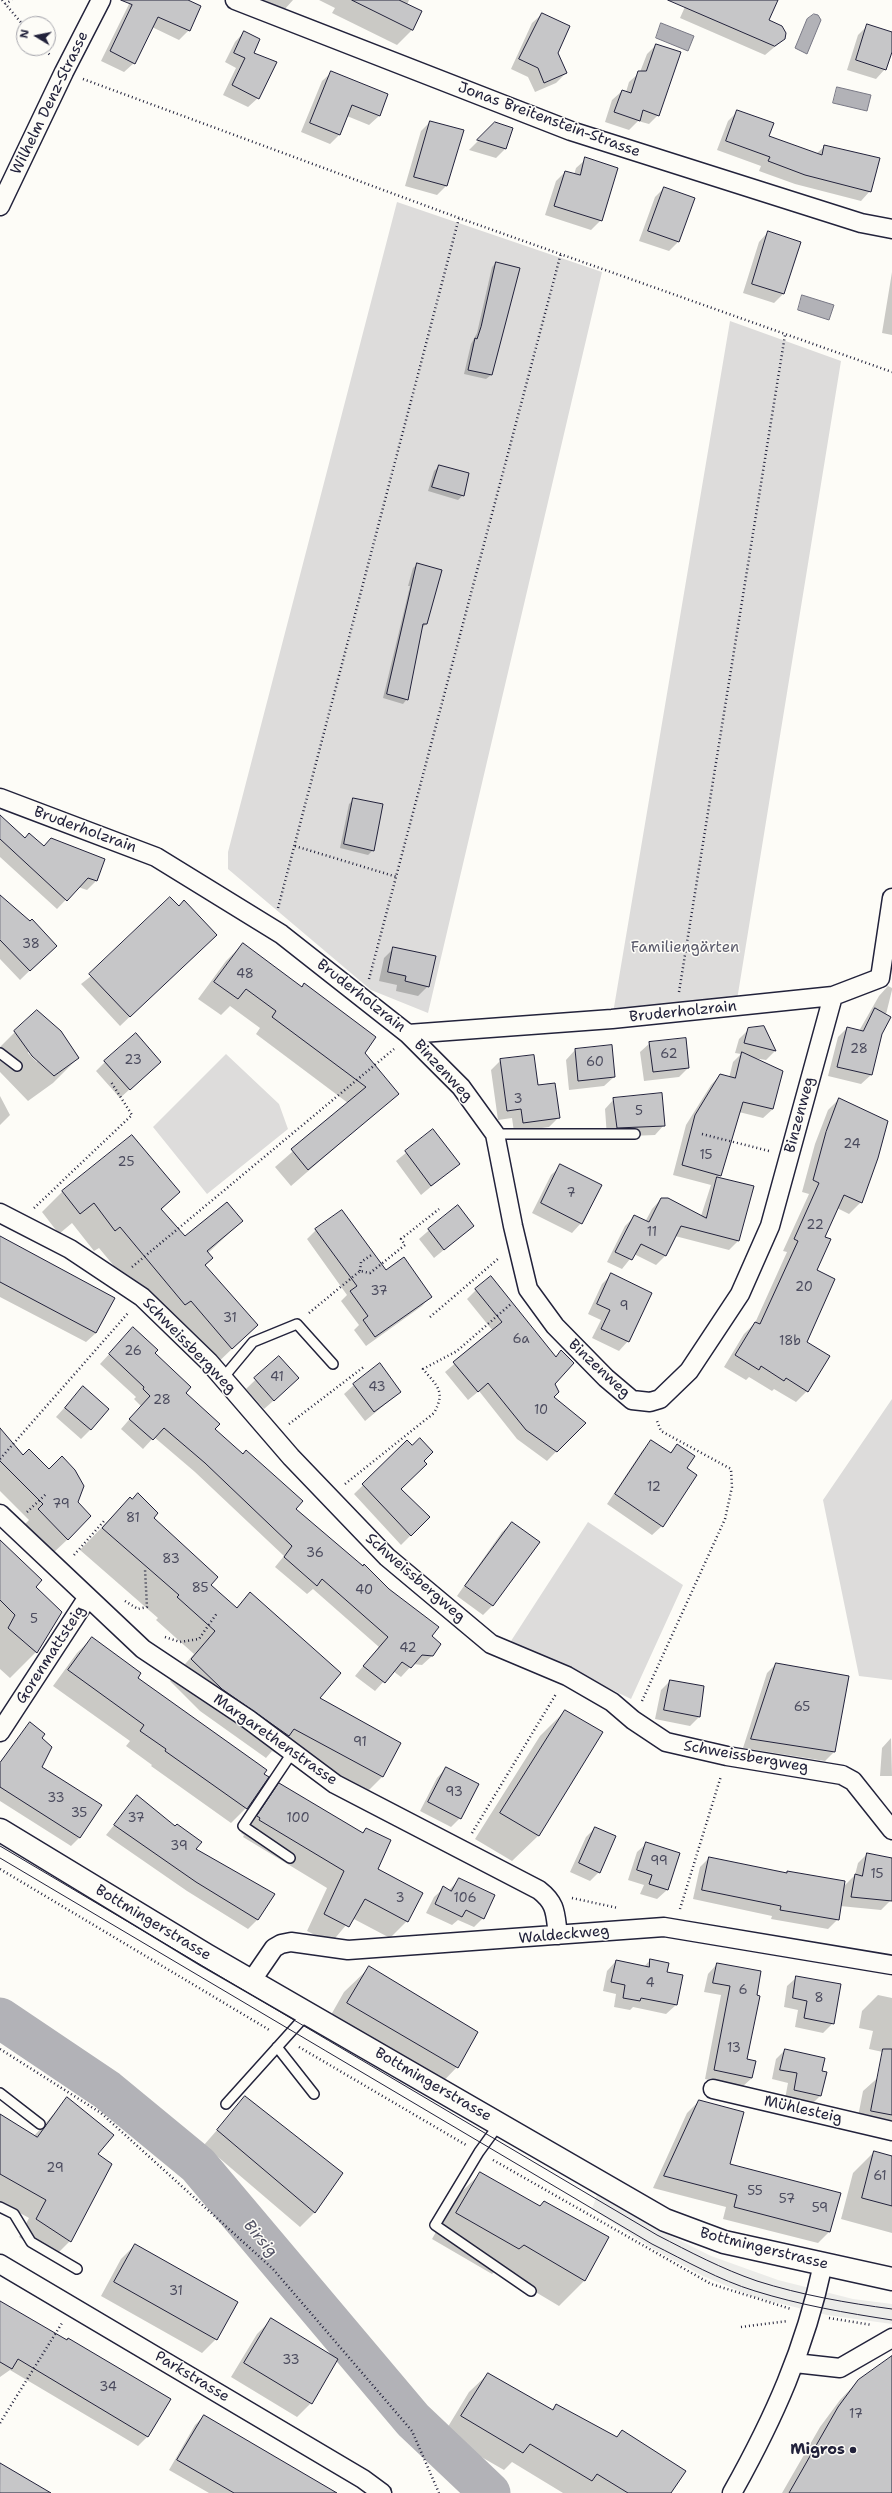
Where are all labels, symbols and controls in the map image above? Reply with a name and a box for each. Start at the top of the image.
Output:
north arrow [16,16,56,56]
street label: Wilhelm Denz-Strasse [7,28,93,178]
text: N [17,28,33,40]
street label: Jonas Breitenstein-Strasse [455,79,643,161]
street label: Bruderholzrain [31,803,139,857]
house number: 38 [22,937,40,953]
park label: Familiengärten [631,939,739,957]
street label: Bruderholzrain [313,956,409,1036]
house number: 48 [236,967,254,983]
street label: Bruderholzrain [628,997,738,1027]
street label: Binzenweg [410,1036,476,1106]
house number: 28 [850,1042,868,1058]
house number: 62 [660,1047,678,1063]
house number: 23 [124,1053,142,1069]
house number: 60 [586,1055,604,1071]
street label: Binzenweg [781,1075,819,1155]
house number: 3 [513,1092,523,1108]
house number: 5 [635,1104,643,1120]
house number: 24 [843,1137,861,1153]
house number: 15 [699,1148,713,1164]
house number: 25 [118,1155,134,1171]
house number: 7 [566,1186,576,1202]
house number: 22 [806,1218,824,1234]
house number: 11 [647,1225,657,1241]
house number: 20 [795,1280,813,1296]
house number: 37 [370,1284,388,1300]
street label: Schweissbergweg [139,1294,239,1398]
house number: 9 [619,1299,629,1315]
house number: 31 [223,1311,237,1327]
house number: 6a [513,1332,529,1348]
house number: 18b [779,1334,801,1350]
street label: Binzenweg [564,1336,634,1402]
house number: 26 [124,1344,142,1360]
house number: 41 [270,1370,284,1386]
house number: 43 [368,1380,386,1396]
house number: 28 [153,1393,171,1409]
house number: 10 [534,1403,548,1419]
house number: 12 [647,1480,661,1496]
house number: 79 [52,1497,70,1513]
house number: 81 [126,1511,140,1527]
street label: Schweissbergweg [361,1530,469,1626]
house number: 36 [306,1546,324,1562]
house number: 83 [162,1552,180,1568]
house number: 85 [192,1581,208,1597]
house number: 40 [355,1583,373,1599]
street label: Gorenmattsteig [13,1602,89,1708]
house number: 5 [30,1612,38,1628]
house number: 42 [399,1641,417,1657]
street label: Margarethenstrasse [209,1690,341,1790]
house number: 65 [794,1700,810,1716]
house number: 91 [353,1735,367,1751]
street label: Schweissbergweg [682,1737,810,1777]
house number: 93 [445,1785,463,1801]
house number: 33 [47,1791,65,1807]
house number: 35 [71,1806,87,1822]
house number: 37 [127,1811,145,1827]
house number: 100 [286,1811,310,1827]
house number: 39 [170,1839,188,1855]
house number: 99 [650,1854,668,1870]
house number: 15 [870,1867,884,1883]
street label: Bottmingerstrasse [92,1881,214,1965]
house number: 3 [395,1891,405,1907]
house number: 106 [453,1891,477,1907]
street label: Waldeckweg [518,1922,610,1948]
house number: 4 [645,1976,655,1992]
house number: 6 [738,1983,748,1999]
house number: 8 [814,1991,824,2007]
house number: 13 [727,2041,741,2057]
street label: Bottmingerstrasse [371,2044,495,2126]
street label: Mühlesteig [762,2092,844,2128]
house number: 29 [46,2161,64,2177]
house number: 61 [873,2169,887,2185]
house number: 55 [747,2184,763,2200]
house number: 57 [779,2192,795,2208]
house number: 59 [812,2201,828,2217]
water label: Birsig [239,2216,281,2262]
street label: Bottmingerstrasse [698,2224,830,2274]
house number: 31 [169,2284,183,2300]
street label: Parkstrasse [151,2348,233,2406]
house number: 33 [282,2353,300,2369]
house number: 34 [99,2380,117,2396]
house number: 17 [849,2407,863,2423]
place label: Migros [790,2441,845,2459]
marker: Migros [848,2445,858,2455]

